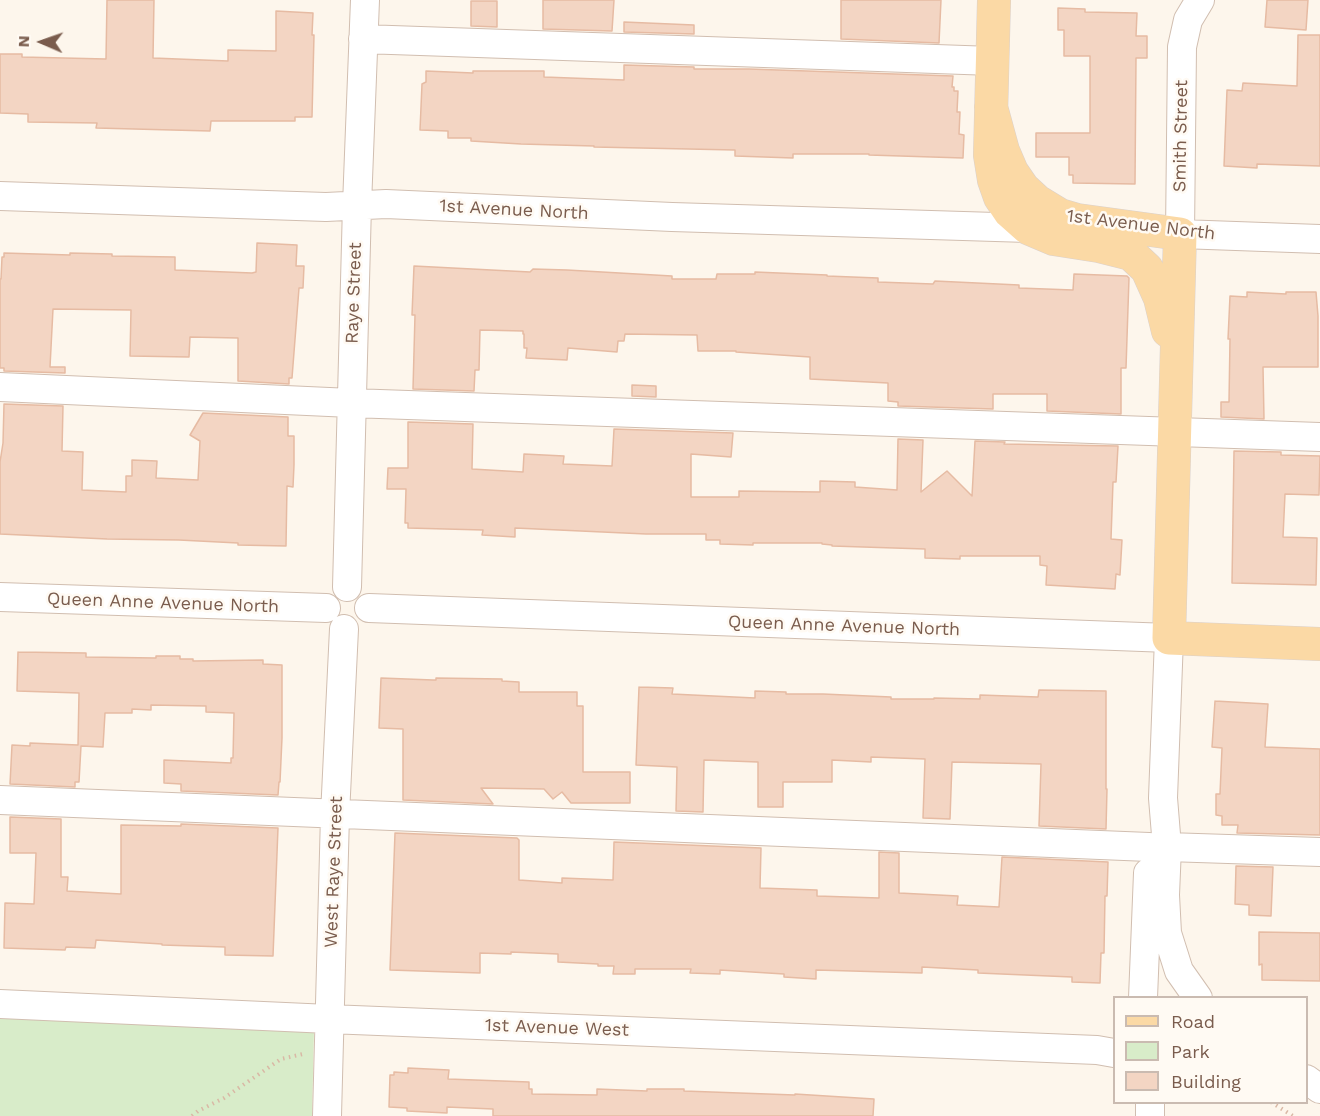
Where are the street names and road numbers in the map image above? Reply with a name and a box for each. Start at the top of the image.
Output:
street label: Smith Street [1169,80,1193,192]
street label: 1st Avenue North [439,195,589,225]
street label: 1st Avenue North [1066,205,1216,245]
street label: Raye Street [341,242,367,344]
street label: Queen Anne Avenue North [46,588,280,618]
street label: Queen Anne Avenue North [727,611,961,641]
street label: West Raye Street [321,796,347,948]
street label: 1st Avenue West [485,1015,629,1041]

